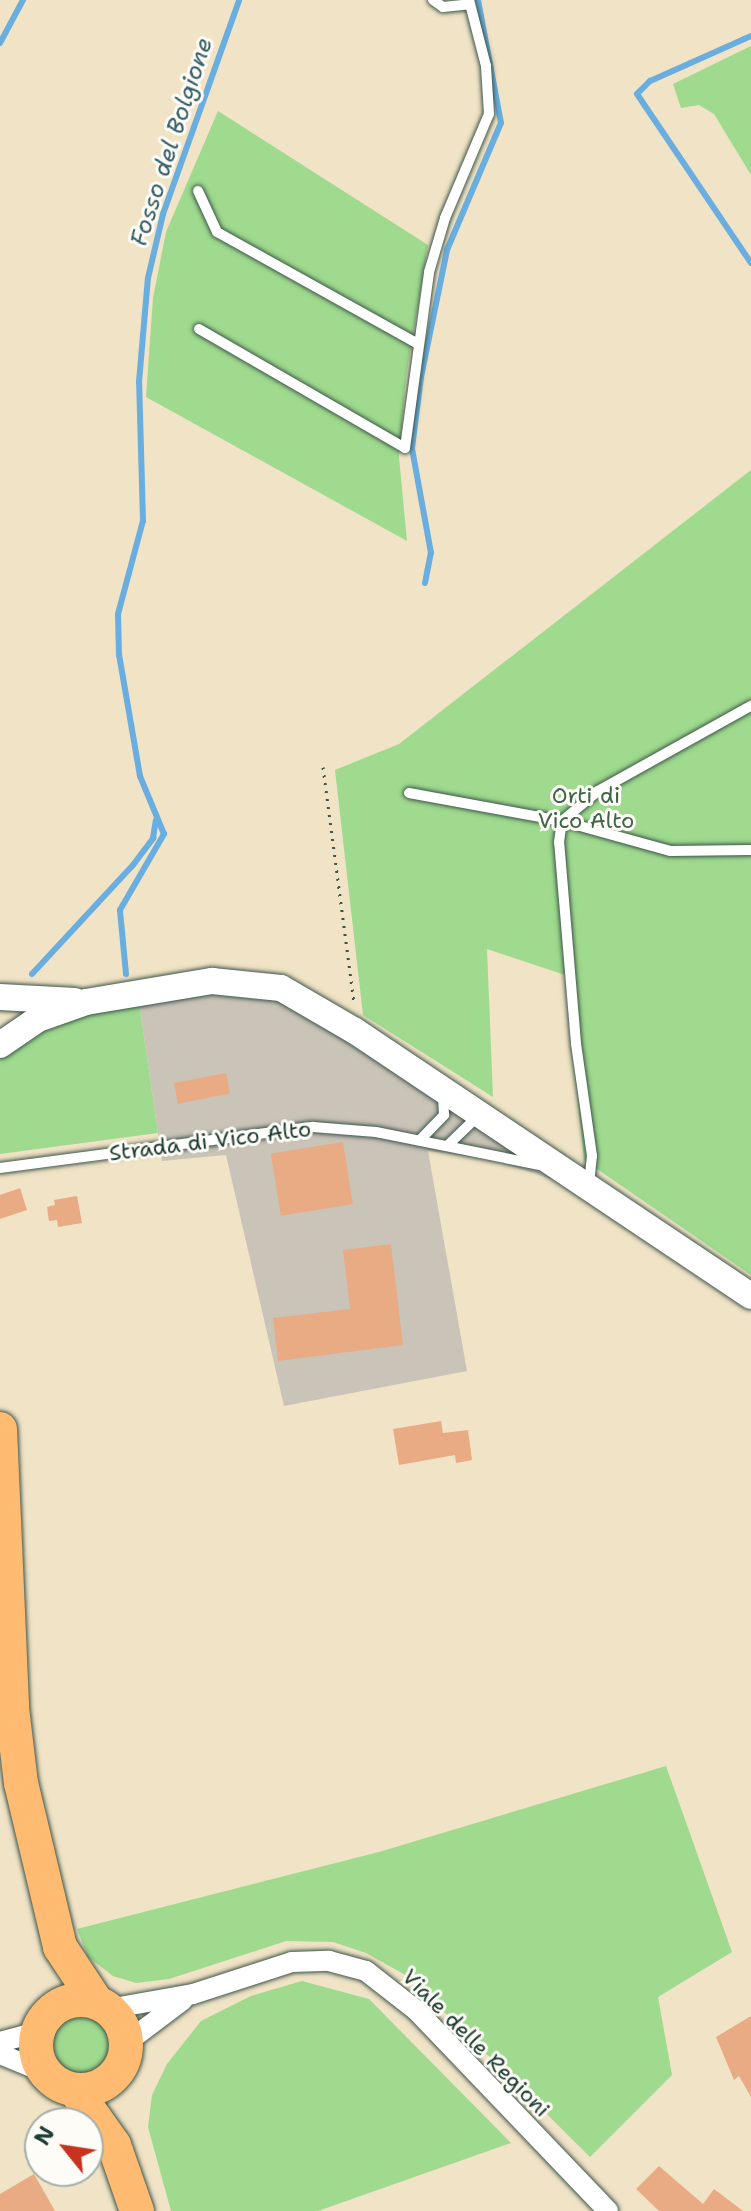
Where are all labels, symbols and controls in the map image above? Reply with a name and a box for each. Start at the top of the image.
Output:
water label: Fosso del Bolgione [125,34,219,250]
park label: Orti di Vico Alto [538,782,634,834]
street label: Strada di Vico Alto [108,1116,312,1166]
street label: Viale delle Regioni [396,1963,556,2123]
north arrow [24,2107,104,2187]
text: N [28,2121,61,2151]

